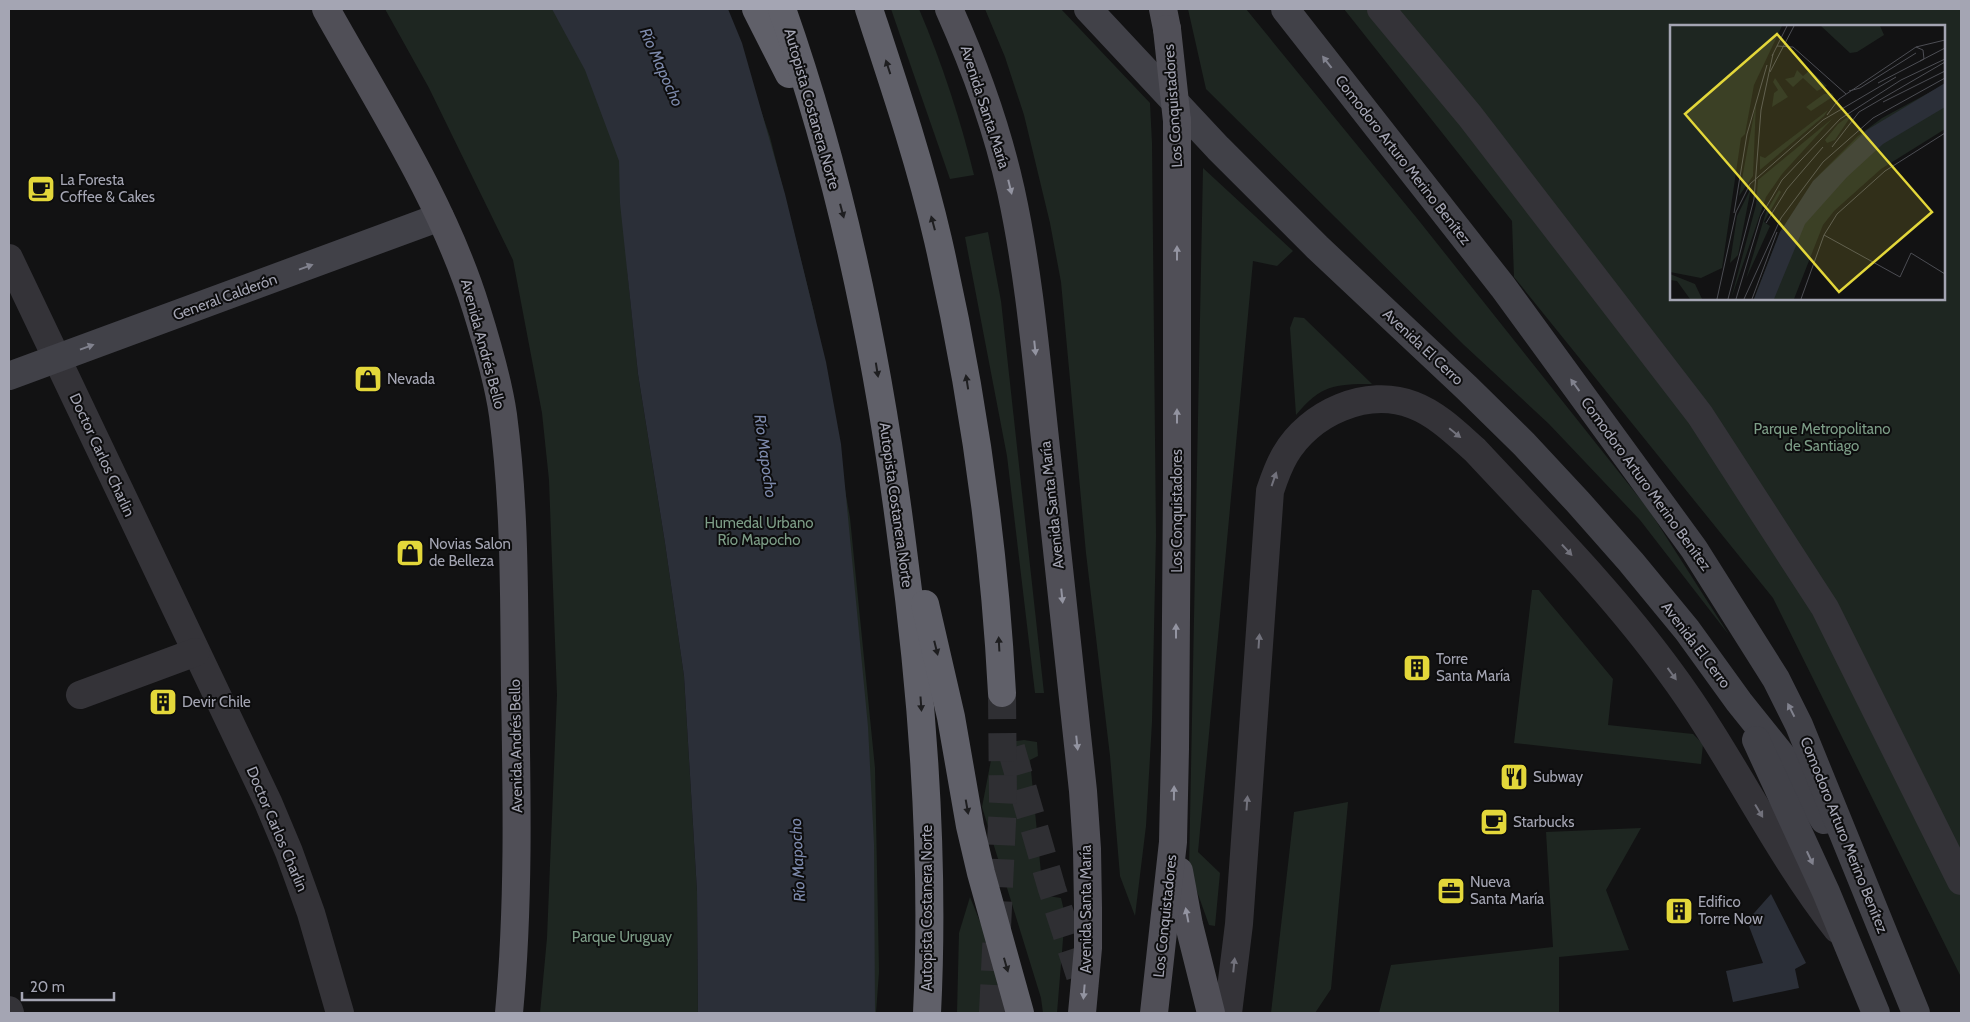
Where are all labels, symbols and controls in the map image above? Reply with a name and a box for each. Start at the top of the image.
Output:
water label: Río Mapocho [636,25,687,109]
inset map [1670,25,1945,300]
street label: Autopista Costanera Norte [780,26,844,192]
street label: Avenida Santa María [957,43,1014,172]
street label: Los Conquistadores [1160,44,1186,168]
one-way arrow [1321,56,1332,69]
one-way arrow [883,60,891,75]
street label: Comodoro Arturo Merino Benítez [1331,72,1475,248]
place label: La Foresta Coffee & Cakes [60,171,155,206]
cafe icon: La Foresta Coffee & Cakes [26,174,56,204]
one-way arrow [1006,180,1014,195]
one-way arrow [838,204,846,219]
one-way arrow [929,216,937,231]
one-way arrow [1173,245,1181,261]
one-way arrow [299,263,314,271]
street label: General Calderón [170,270,280,324]
street label: Avenida Andrés Bello [457,277,509,411]
street label: Avenida El Cerro [1379,305,1467,389]
one-way arrow [1031,340,1039,356]
one-way arrow [80,343,95,350]
one-way arrow [873,362,881,378]
shop icon: Nevada [353,364,383,394]
place label: Nevada [387,370,436,388]
one-way arrow [962,374,970,390]
one-way arrow [1570,378,1580,392]
street label: Doctor Carlos Charlin [65,390,139,520]
street label: Comodoro Arturo Merino Benítez [1577,394,1715,574]
one-way arrow [1173,408,1181,424]
water label: Río Mapocho [750,413,781,499]
park label: Parque Metropolitano de Santiago [1753,420,1891,455]
street label: Autopista Costanera Norte [875,421,917,589]
one-way arrow [1448,427,1461,438]
street label: Avenida Santa María [1036,439,1068,570]
street label: Los Conquistadores [1168,449,1186,573]
one-way arrow [1271,472,1278,487]
park label: Humedal Urbano Río Mapocho [704,514,814,549]
place label: Novias Salon de Belleza [429,535,511,570]
shop icon: Novias Salon de Belleza [395,538,425,568]
one-way arrow [1561,544,1573,556]
one-way arrow [1058,588,1066,604]
street label: Avenida El Cerro [1658,598,1734,692]
one-way arrow [1172,623,1180,639]
one-way arrow [1256,633,1264,649]
one-way arrow [995,636,1003,652]
one-way arrow [932,640,940,655]
place label: Torre Santa María [1436,650,1511,685]
building icon: Torre Santa María [1402,653,1432,683]
one-way arrow [1667,667,1677,681]
street label: Avenida Andrés Bello [506,679,526,813]
building icon: Devir Chile [148,687,178,717]
place label: Devir Chile [182,693,251,711]
one-way arrow [917,696,925,712]
one-way arrow [1787,702,1795,717]
street label: Comodoro Arturo Merino Benítez [1796,734,1892,936]
one-way arrow [1074,735,1082,751]
restaurant icon: Subway [1499,762,1529,792]
street label: Doctor Carlos Charlin [243,764,311,894]
place label: Subway [1533,768,1583,786]
one-way arrow [1170,785,1178,801]
one-way arrow [1244,795,1252,811]
one-way arrow [963,800,971,816]
one-way arrow [1754,805,1763,818]
cafe icon: Starbucks [1479,807,1509,837]
place label: Starbucks [1513,813,1574,831]
water label: Río Mapocho [786,818,809,902]
street label: Autopista Costanera Norte [918,824,936,991]
street label: Avenida Santa María [1077,844,1095,973]
one-way arrow [1807,851,1815,865]
street label: Los Conquistadores [1150,854,1180,978]
place label: Nueva Santa María [1470,873,1545,908]
office icon: Nueva Santa María [1436,876,1466,906]
place label: Edifico Torre Now [1698,893,1763,928]
building icon: Edifico Torre Now [1664,896,1694,926]
one-way arrow [1183,907,1191,923]
park label: Parque Uruguay [572,928,673,946]
one-way arrow [1002,957,1010,972]
one-way arrow [1230,957,1238,973]
scale bar [22,970,115,1002]
text: 20 m [30,978,65,996]
one-way arrow [1080,984,1088,1000]

